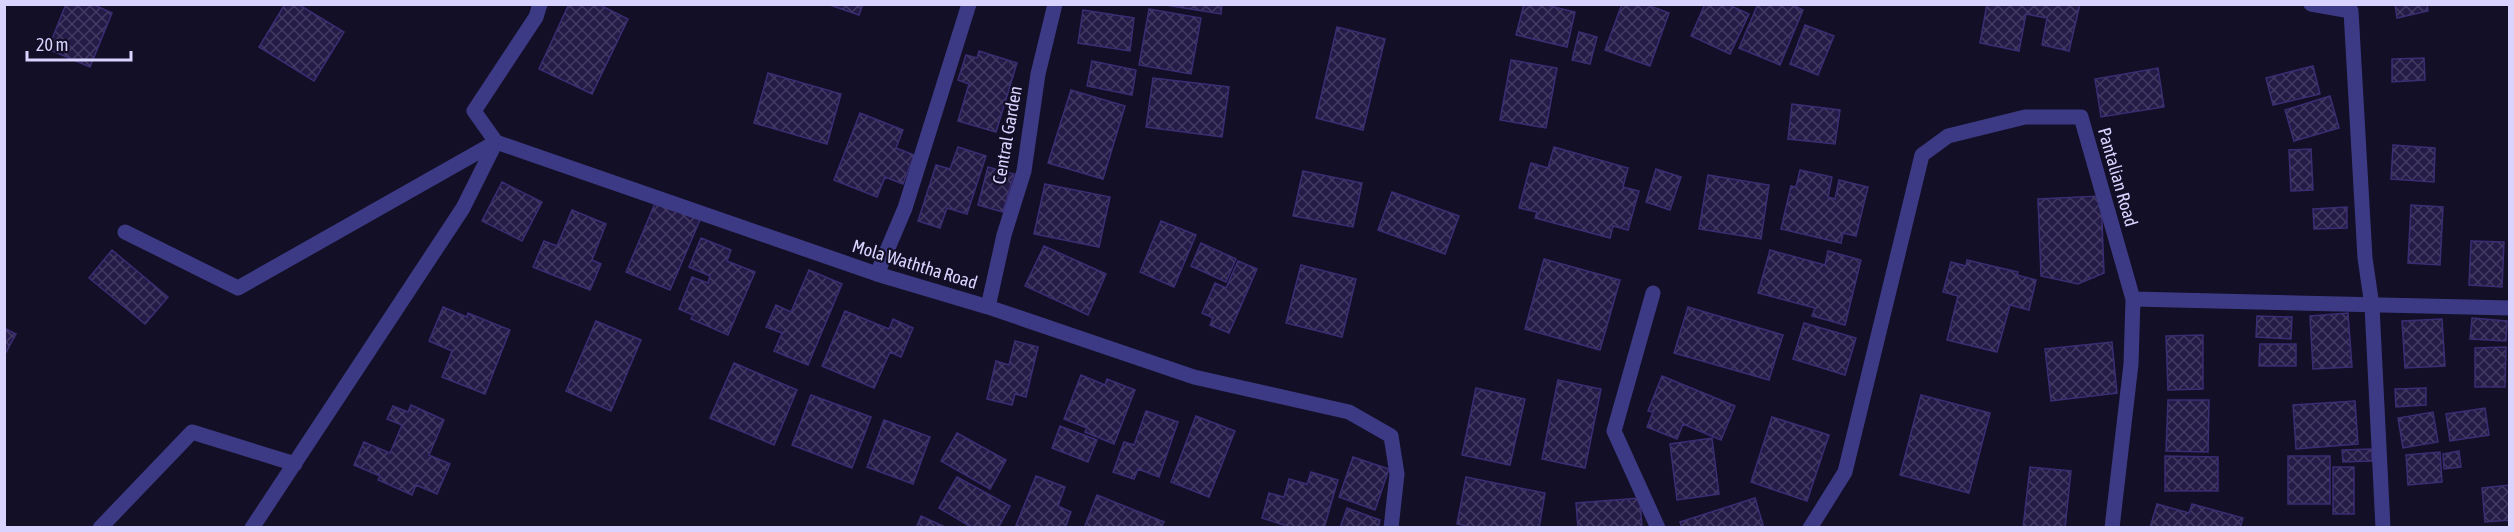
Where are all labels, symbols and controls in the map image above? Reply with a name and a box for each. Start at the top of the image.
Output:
scale bar [27,24,130,62]
text: 20 m [36,34,68,55]
street label: Central Garden [988,84,1026,186]
street label: Pantalian Road [2094,125,2142,229]
street label: Mola Waththa Road [850,235,980,293]

